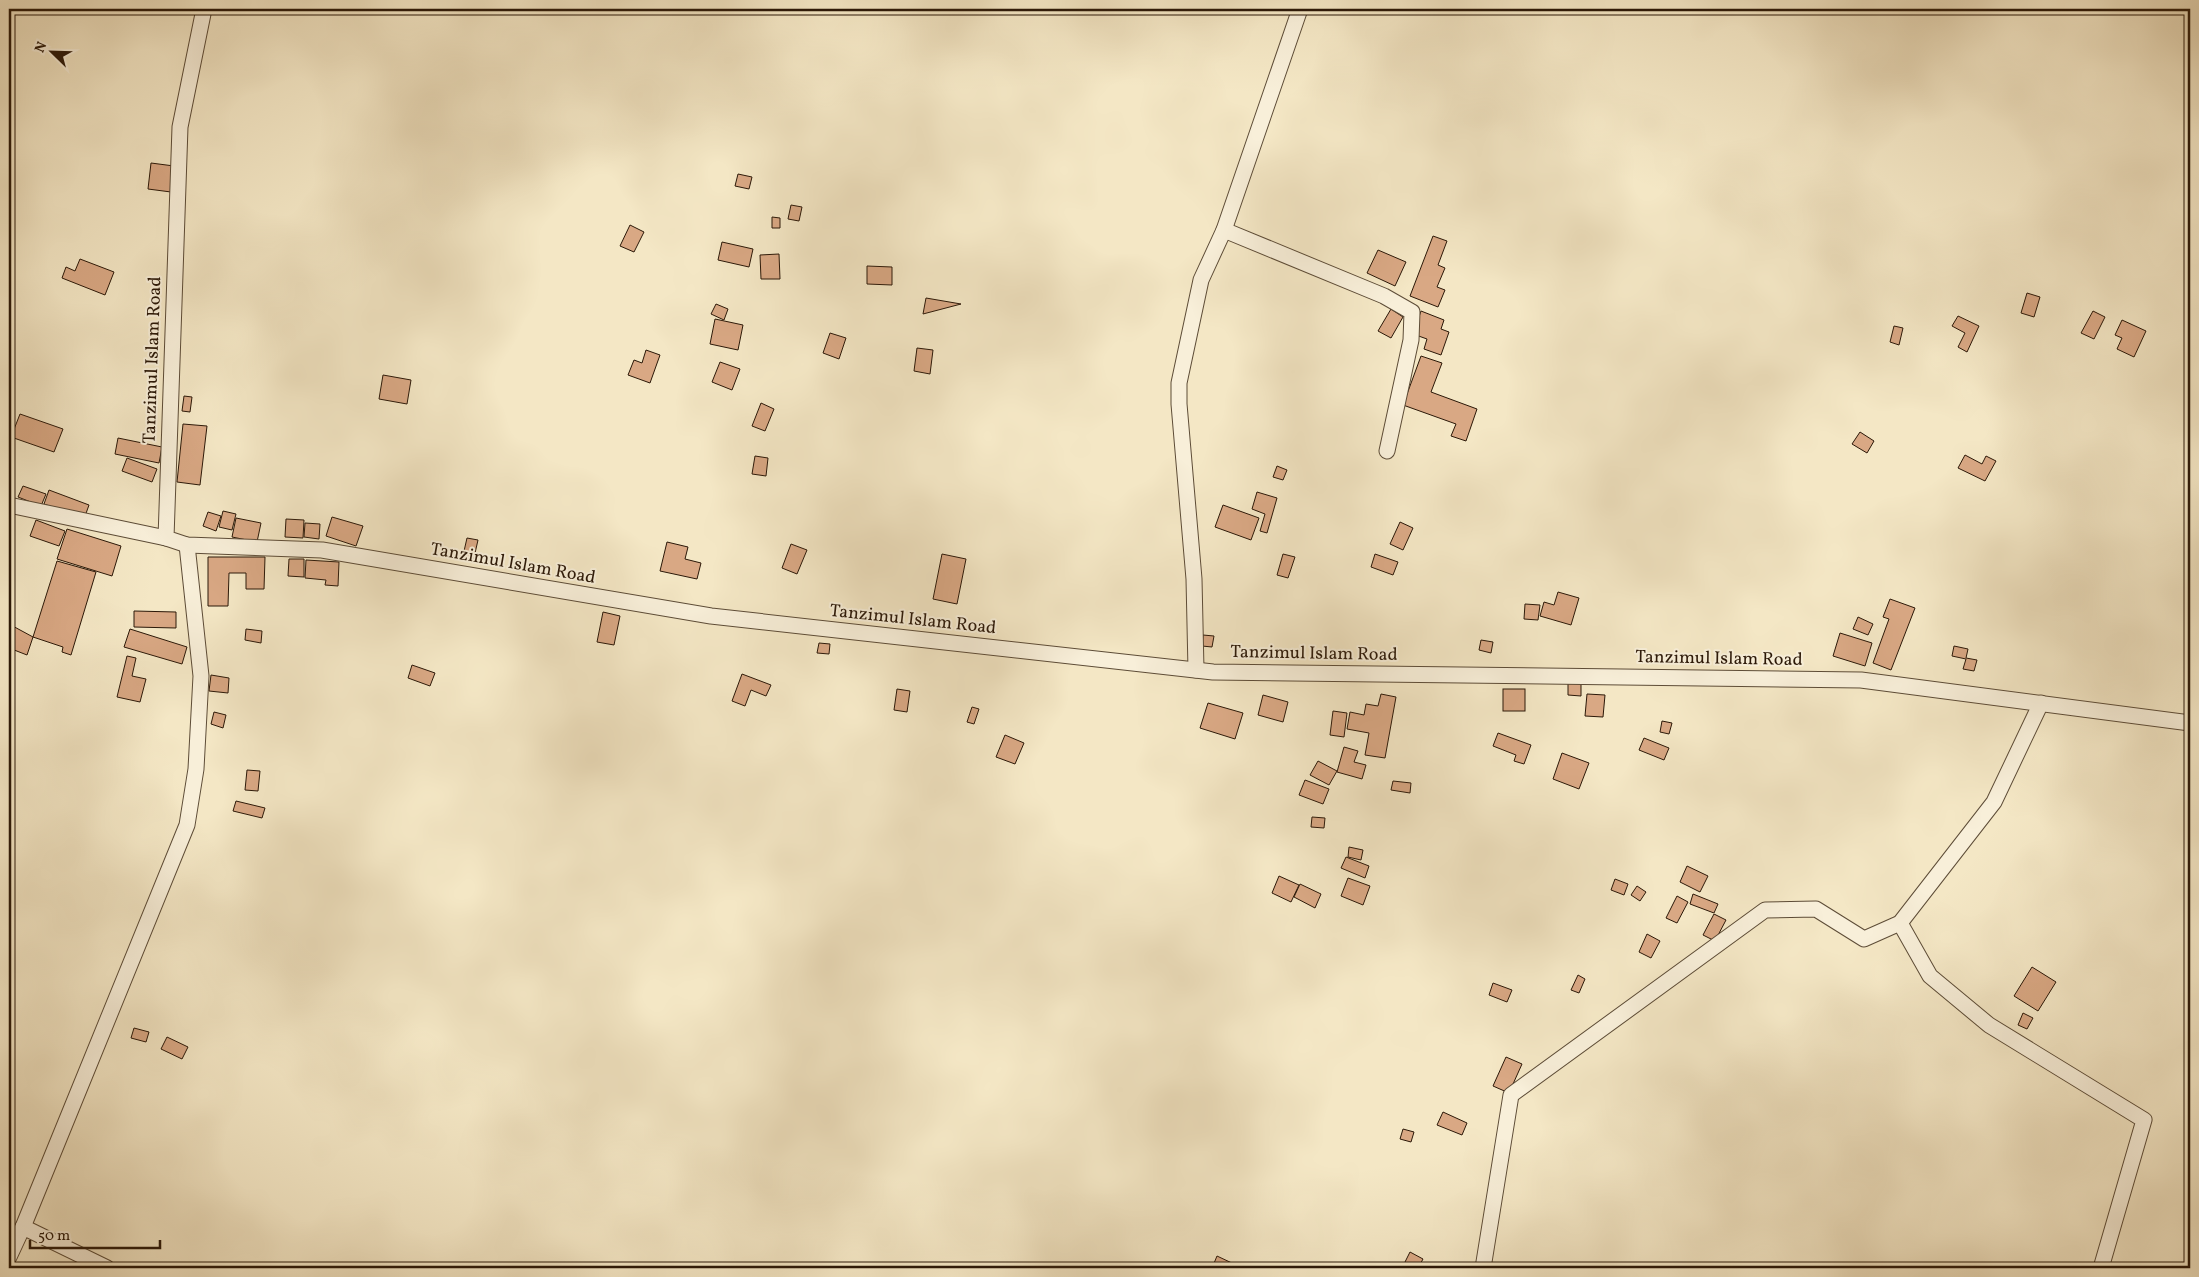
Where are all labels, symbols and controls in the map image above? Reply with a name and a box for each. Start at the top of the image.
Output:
north arrow [28,28,78,78]
text: N [31,39,52,56]
street label: Tanzimul Islam Road [138,276,168,444]
street label: Tanzimul Islam Road [428,537,598,591]
street label: Tanzimul Islam Road [829,599,997,641]
street label: Tanzimul Islam Road [1230,640,1398,668]
street label: Tanzimul Islam Road [1635,645,1803,673]
scale bar [30,1217,160,1249]
text: 50 m [38,1226,70,1247]

